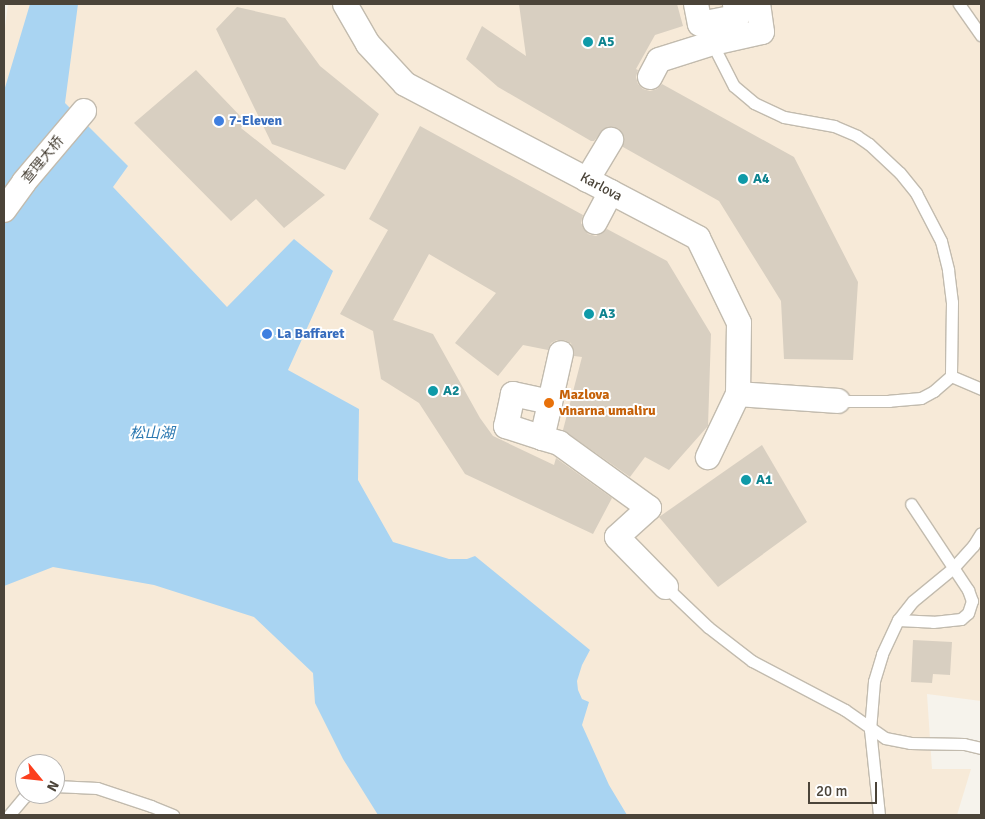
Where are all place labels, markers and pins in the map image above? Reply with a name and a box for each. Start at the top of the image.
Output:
place label: A5 [598,34,614,50]
marker: A5 [582,36,594,48]
place label: 7-Eleven [229,113,282,129]
marker: 7-Eleven [213,115,225,127]
place label: A4 [753,171,769,187]
marker: A4 [737,173,749,185]
place label: A3 [599,306,615,322]
marker: A3 [583,308,595,320]
place label: La Baffaret [277,326,344,342]
marker: La Baffaret [261,328,273,340]
place label: A2 [443,383,459,399]
marker: A2 [427,385,439,397]
place label: Mazlova vinarna umaliru [559,387,656,420]
marker: Mazlova vinarna umaliru [543,397,555,409]
place label: A1 [756,472,772,488]
marker: A1 [740,474,752,486]

